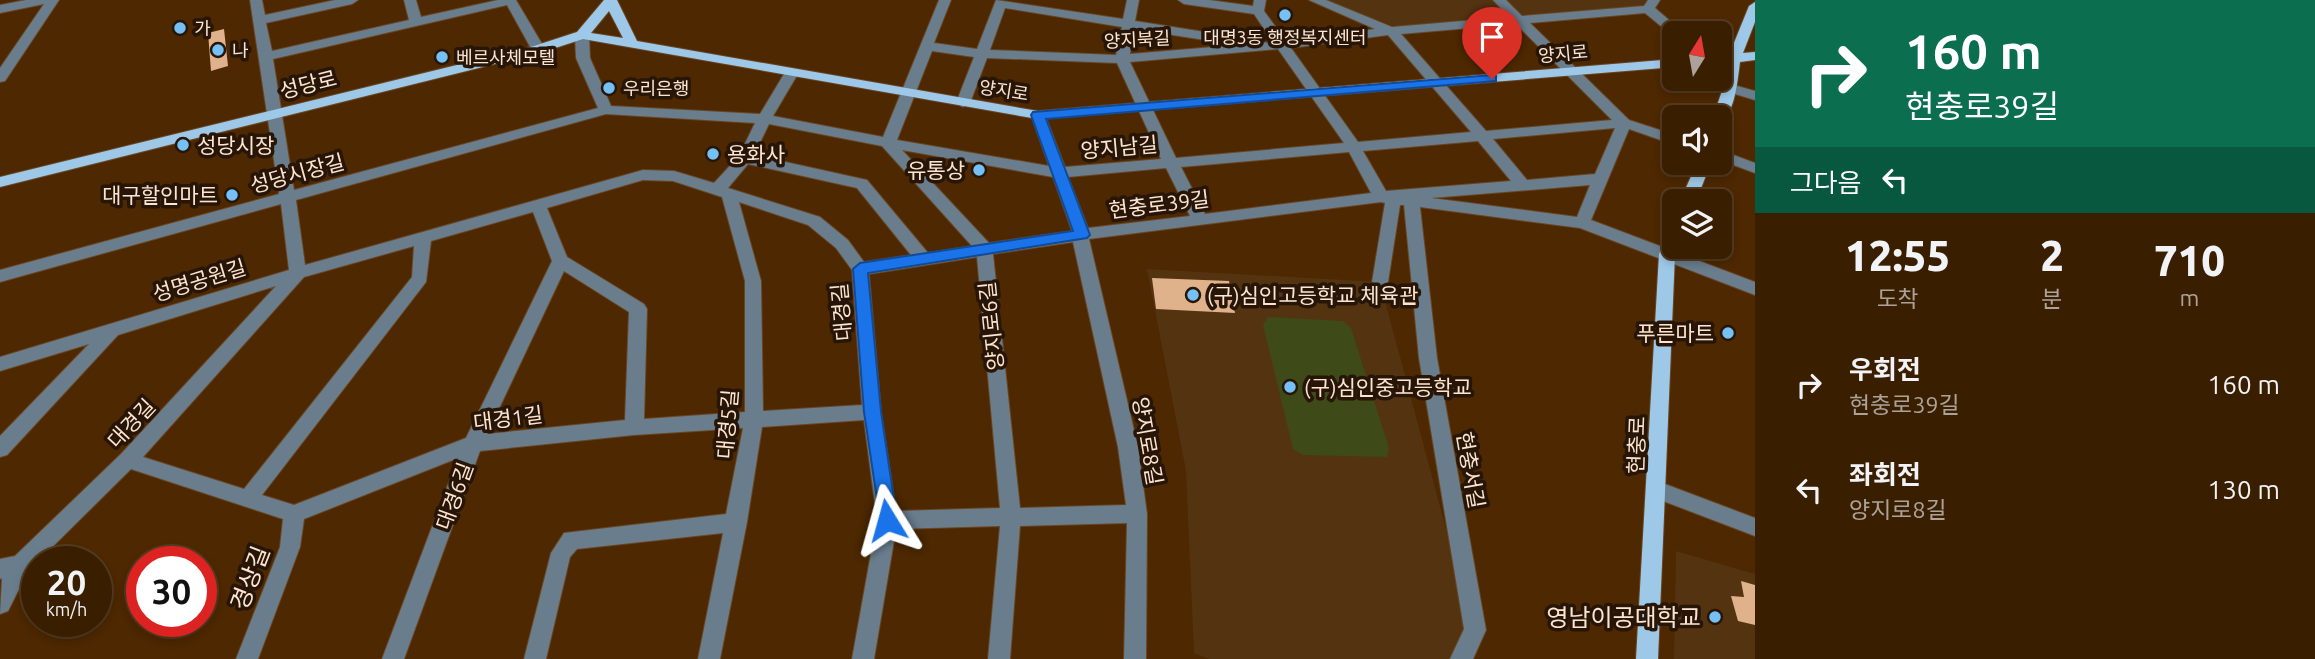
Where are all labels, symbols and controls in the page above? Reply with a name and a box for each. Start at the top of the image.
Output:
marker: 대명3동 행정복지센터 [1277,7,1293,23]
pin [1462,7,1522,79]
place label: 가 [194,18,211,38]
icon: arrive [1473,18,1511,56]
marker: 가 [172,20,188,36]
north arrow [1662,21,1732,91]
map controls [1662,21,1732,259]
text: 160 m [1905,23,2042,78]
street label: 양지북길 [1103,27,1171,51]
place label: 대명3동 행정복지센터 [1203,27,1367,47]
icon: right [1790,28,1881,119]
place label: 나 [232,40,249,60]
street label: 양지로 [1537,41,1589,65]
marker: 나 [210,42,226,58]
place label: 베르사체모텔 [456,47,555,67]
marker: 베르사체모텔 [434,49,450,65]
street label: 성당로 [277,65,339,103]
street label: 양지로 [978,76,1030,104]
place label: 우리은행 [623,78,689,98]
marker: 우리은행 [601,80,617,96]
text: 현충로39길 [1905,88,2059,124]
button: sound [1662,105,1732,175]
street label: 양지남길 [1079,132,1159,162]
place label: 성당시장 [197,133,274,157]
marker: 성당시장 [175,137,191,153]
place label: 용화사 [727,142,785,166]
marker: 용화사 [705,146,721,162]
street label: 성당시장길 [247,149,347,197]
place label: 유통상 [907,158,965,182]
icon: left [1876,161,1914,199]
marker: 유통상 [971,162,987,178]
text: 그다음 [1790,168,1862,197]
place label: 대구할인마트 [102,183,218,207]
street label: 현충로39길 [1107,186,1211,222]
marker: 대구할인마트 [224,187,240,203]
button: layers [1662,189,1732,259]
text: 12:55 [1845,232,1950,279]
text: 2 [2040,232,2064,279]
text: 710 [2154,237,2225,284]
street label: 성명공원길 [149,254,249,306]
street label: 양지로6길 [974,280,1008,372]
street label: 대경길 [827,282,855,342]
place label: (구)심인고등학교 체육관 [1207,283,1418,307]
text: m [2180,285,2199,310]
text: 도착 [1876,286,1919,311]
text: 분 [2041,286,2063,311]
marker: (구)심인고등학교 체육관 [1185,287,1201,303]
place label: 푸른마트 [1637,321,1714,345]
marker: 푸른마트 [1720,325,1736,341]
text: 우회전 [1849,355,1921,384]
icon: right [1790,366,1828,404]
text: 160 m [2208,370,2280,399]
place label: (구)심인중고등학교 [1304,375,1472,399]
marker: (구)심인중고등학교 [1282,379,1298,395]
street label: 대경5길 [712,388,742,460]
text: 현충로39길 [1849,392,1960,417]
street label: 대경길 [102,394,160,452]
street label: 양지로8길 [1128,395,1168,487]
street label: 대경1길 [472,402,544,434]
street label: 현충로 [1623,416,1649,474]
street label: 현충서길 [1452,430,1490,510]
street label: 대경6길 [431,459,477,533]
text: 좌회전 [1849,460,1921,489]
icon: left [1790,471,1828,509]
text: 130 m [2208,475,2280,504]
position arrow [850,483,924,557]
text: 양지로8길 [1849,497,1947,522]
street label: 경상길 [226,542,274,614]
speed limit sign: 30 [126,546,217,637]
text: 20 [47,562,86,602]
text: km/h [46,599,87,619]
place label: 영남이공대학교 [1546,604,1701,631]
marker: 영남이공대학교 [1707,609,1723,625]

